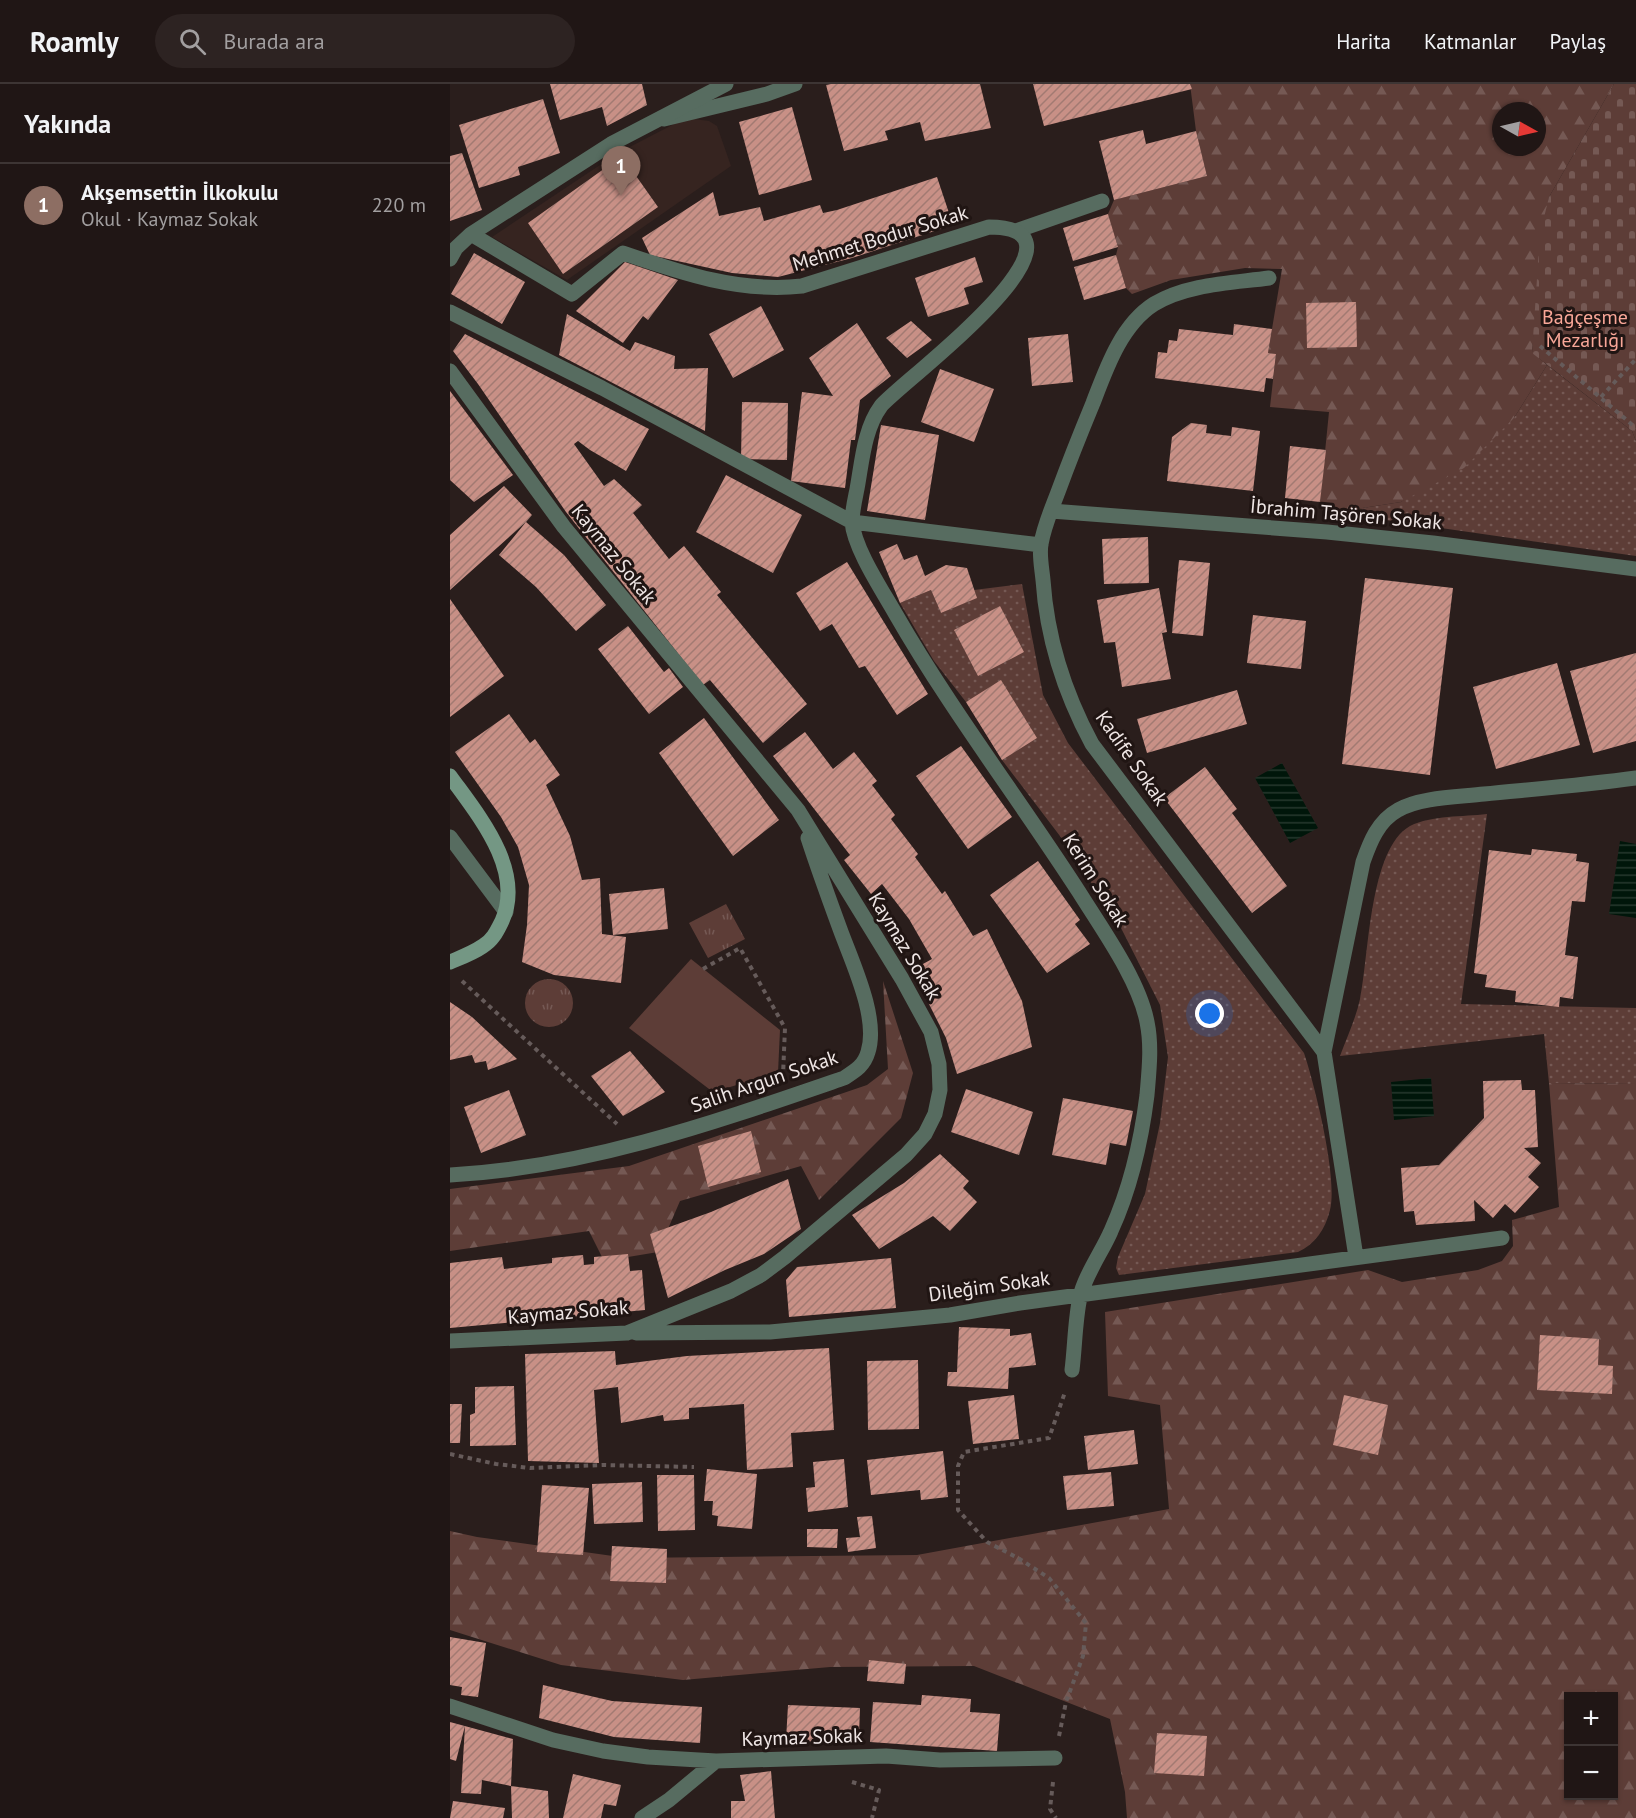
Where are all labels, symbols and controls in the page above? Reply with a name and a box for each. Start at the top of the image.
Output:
search box [155,14,575,68]
text: Roamly [30,23,119,60]
icon: search [176,25,209,58]
text: Burada ara [224,27,325,55]
text: Harita [1336,28,1391,55]
text: Katmanlar [1424,28,1516,55]
text: Paylaş [1549,28,1606,55]
north arrow [1492,102,1546,156]
text: Yakında [24,107,111,140]
pin: 1 [602,147,640,196]
text: Akşemsettin İlkokulu [81,178,278,206]
text: 1 [38,192,49,218]
text: 220 m [372,192,426,218]
street label: Mehmet Bodur Sokak [789,199,971,277]
text: Okul · Kaymaz Sokak [81,206,258,232]
park label: Bağçeşme Mezarlığı [1542,304,1628,353]
street label: İbrahim Taşören Sokak [1249,493,1443,535]
street label: Kaymaz Sokak [566,499,662,610]
street label: Kadife Sokak [1090,706,1174,811]
street label: Kerim Sokak [1057,828,1135,932]
street label: Kaymaz Sokak [863,887,948,1005]
your location [1195,999,1224,1028]
street label: Salih Argun Sokak [687,1043,841,1118]
street label: Dileğim Sokak [927,1265,1052,1307]
street label: Kaymaz Sokak [507,1294,630,1330]
map controls [1564,1692,1618,1800]
button: + [1564,1692,1618,1746]
street label: Kaymaz Sokak [741,1722,863,1752]
button: − [1564,1746,1618,1800]

